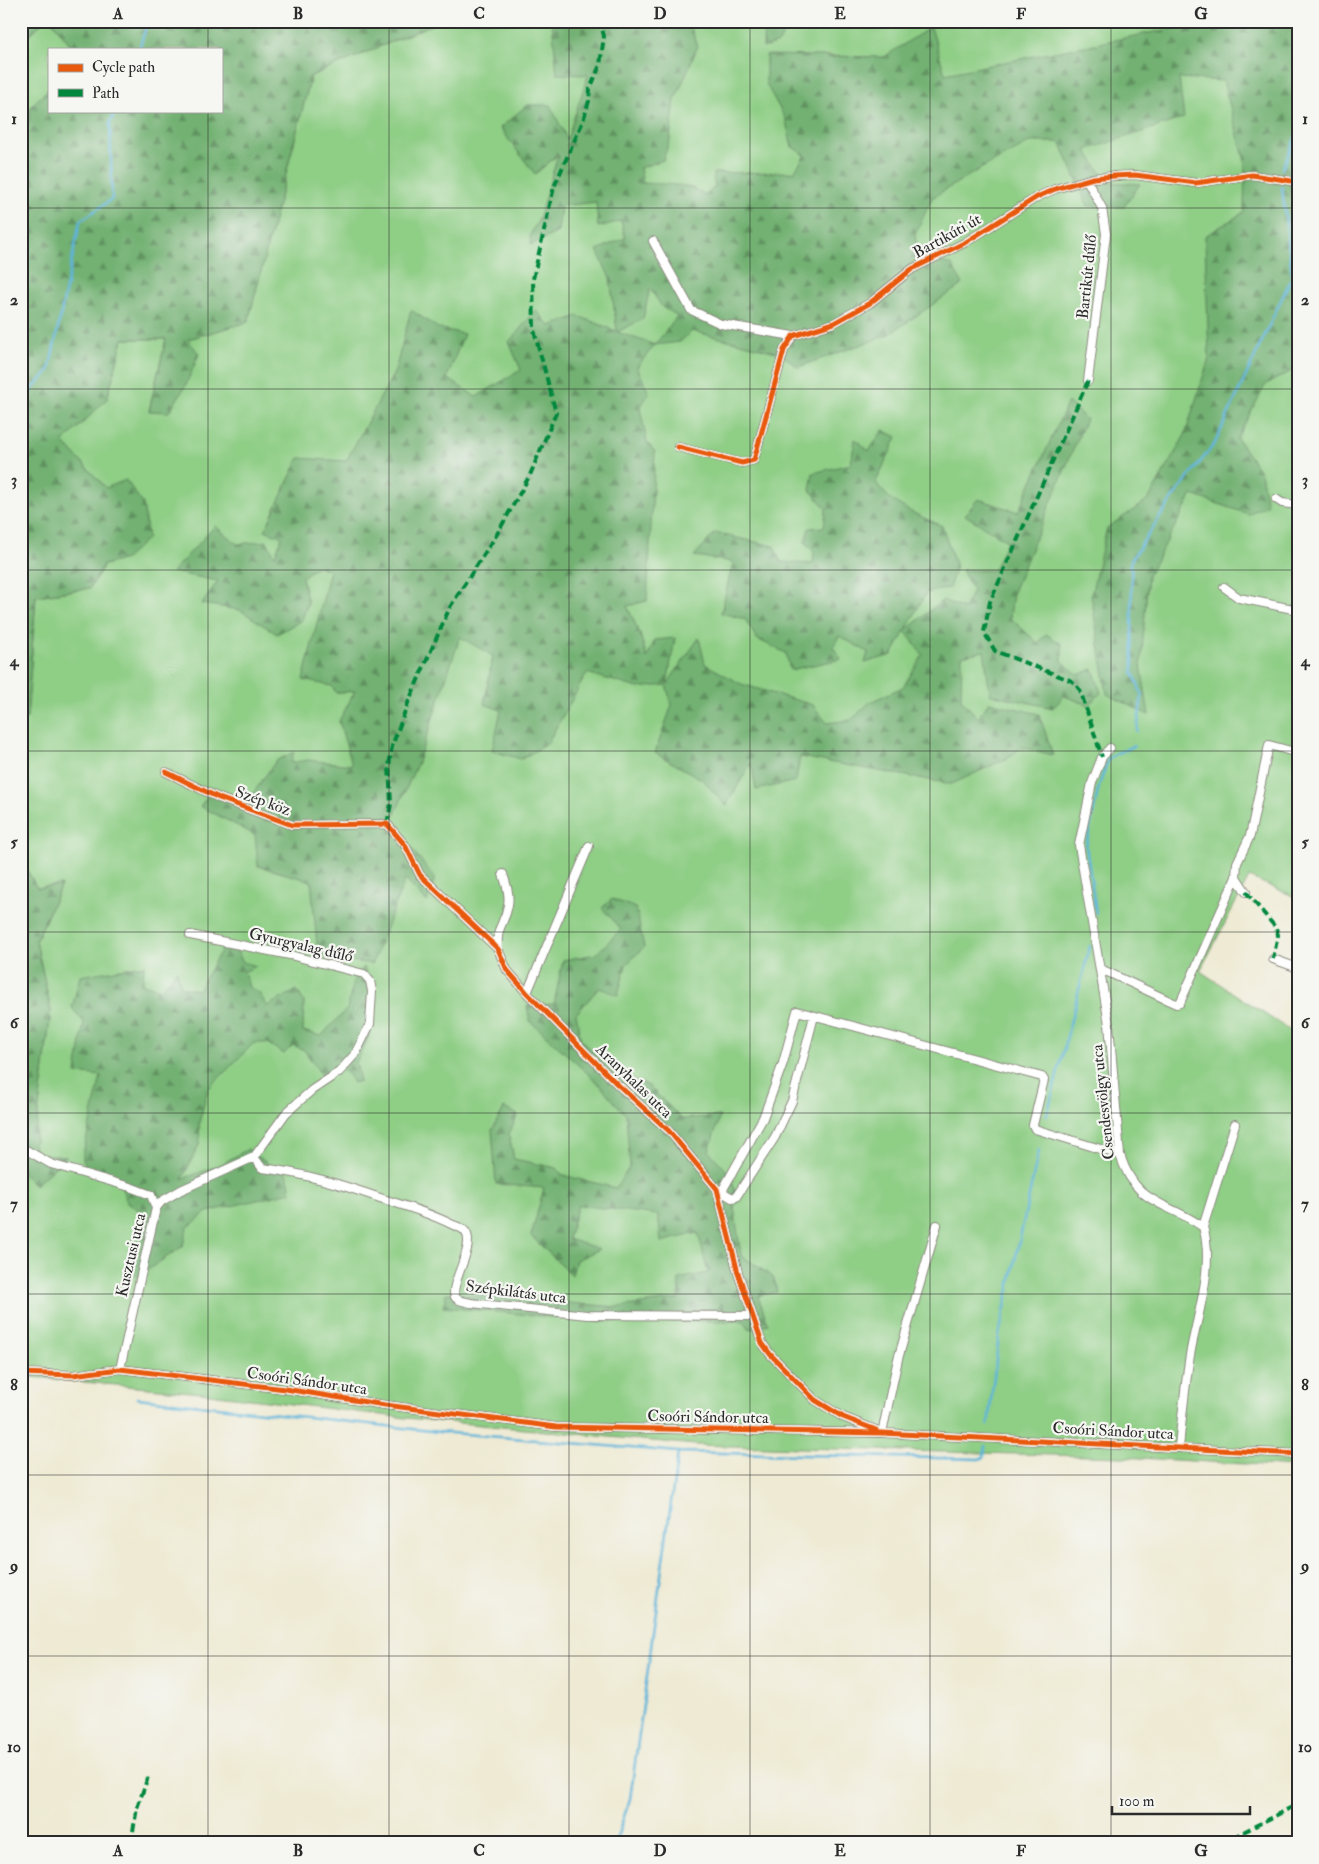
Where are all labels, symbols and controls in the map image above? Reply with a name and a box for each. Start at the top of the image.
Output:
text: A [112,4,124,24]
text: B [293,4,303,24]
text: C [473,4,485,24]
text: D [653,4,667,24]
text: E [834,4,846,24]
text: F [1016,4,1026,24]
text: G [1194,4,1208,24]
legend [48,48,222,112]
text: Cycle path [92,58,155,78]
text: Path [92,84,119,103]
text: 1 [11,109,17,129]
text: 1 [1302,109,1308,129]
street label: Bartikúti út [910,209,984,263]
street label: Bartikút dűlő [1073,234,1101,320]
text: 2 [10,290,18,310]
text: 2 [1301,290,1309,310]
text: 3 [11,470,17,490]
text: 3 [1302,470,1308,490]
text: 4 [9,651,20,671]
text: 4 [1300,651,1311,671]
street label: Szép köz [232,782,294,821]
text: 5 [10,832,18,852]
text: 5 [1301,832,1309,852]
street label: Gyurgyalag dűlő [247,923,355,967]
text: 6 [10,1013,20,1033]
text: 6 [1301,1013,1311,1033]
street label: Aranyhalas utca [591,1039,677,1123]
street label: Csendesvölgy utca [1087,1043,1119,1160]
text: 7 [10,1194,18,1214]
text: 7 [1301,1194,1309,1214]
street label: Kusztusi utca [112,1211,150,1299]
street label: Szépkilátás utca [465,1276,568,1309]
street label: Csoóri Sándor utca [246,1363,369,1399]
text: 8 [10,1375,18,1395]
text: 8 [1301,1375,1309,1395]
street label: Csoóri Sándor utca [647,1406,769,1428]
street label: Csoóri Sándor utca [1052,1418,1174,1444]
text: 9 [8,1556,18,1576]
text: 9 [1299,1556,1309,1576]
text: 10 [7,1737,21,1757]
text: 10 [1298,1737,1312,1757]
scale bar [1112,1784,1249,1816]
text: 100 m [1119,1792,1155,1811]
text: A [112,1841,124,1861]
text: B [293,1841,303,1861]
text: C [473,1841,485,1861]
text: D [653,1841,667,1861]
text: E [834,1841,846,1861]
text: F [1016,1841,1026,1861]
text: G [1194,1841,1208,1861]

